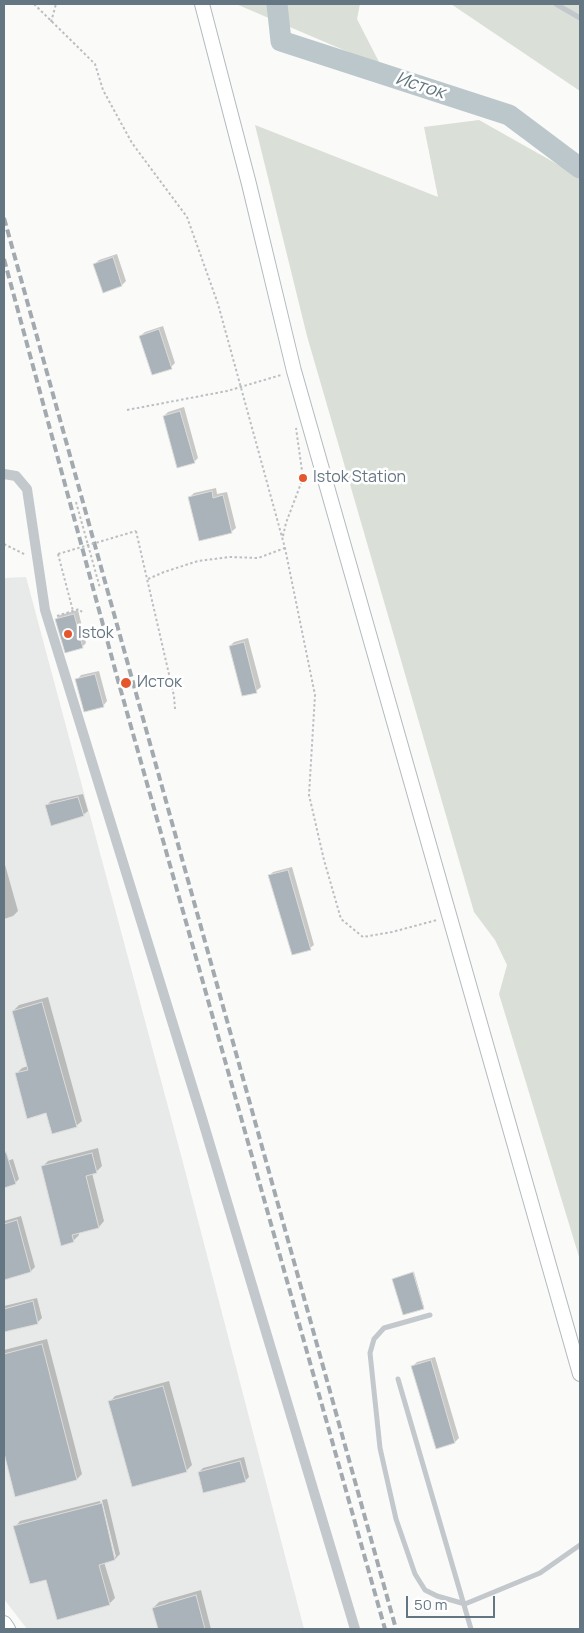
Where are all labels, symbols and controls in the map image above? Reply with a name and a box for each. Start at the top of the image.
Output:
water label: Исток [393,68,447,104]
place label: Istok Station [313,468,406,488]
marker: Istok Station [297,472,309,484]
place label: Istok [78,624,114,644]
marker: Istok [62,628,74,640]
place label: Исток [137,673,182,693]
marker: Исток [119,676,133,690]
scale bar [409,1586,498,1618]
text: 50 m [414,1594,448,1615]

